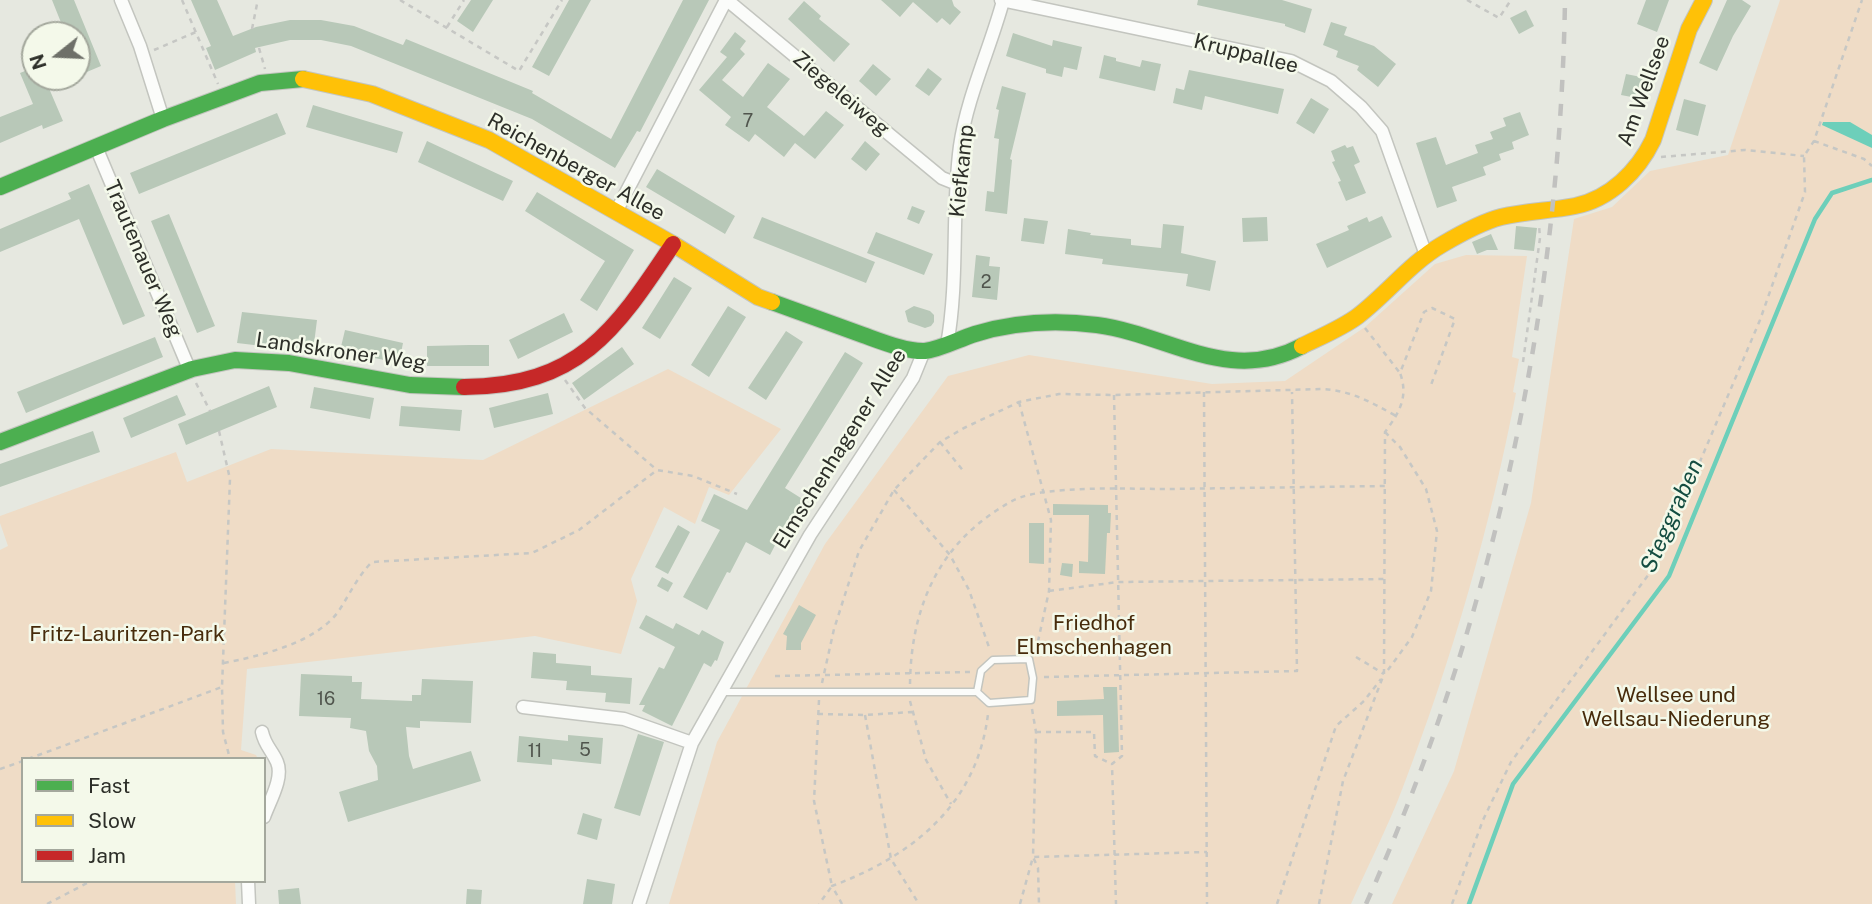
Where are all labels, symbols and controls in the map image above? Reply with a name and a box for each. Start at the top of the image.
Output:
north arrow [21,21,91,91]
street label: Kruppallee [1191,29,1301,79]
street label: Am Wellsee [1612,32,1676,150]
street label: Ziegeleiweg [787,46,895,142]
text: N [25,51,51,72]
street label: Reichenberger Allee [483,108,669,226]
house number: 7 [743,110,753,132]
street label: Kiefkamp [945,123,979,219]
street label: Trautenauer Weg [99,177,187,341]
house number: 2 [981,271,991,293]
street label: Landskroner Weg [254,328,428,376]
street label: Elmschenhagener Allee [768,344,912,554]
water label: Steggraben [1635,455,1709,577]
park label: Friedhof Elmschenhagen [1016,611,1172,661]
park label: Fritz-Lauritzen-Park [29,622,225,648]
park label: Wellsee und Wellsau-Niederung [1582,683,1770,733]
house number: 16 [317,688,335,710]
house number: 5 [579,739,591,761]
house number: 11 [528,740,542,762]
legend [21,757,266,883]
text: Fast [88,773,130,798]
text: Slow [88,808,136,833]
text: Jam [88,843,126,868]

